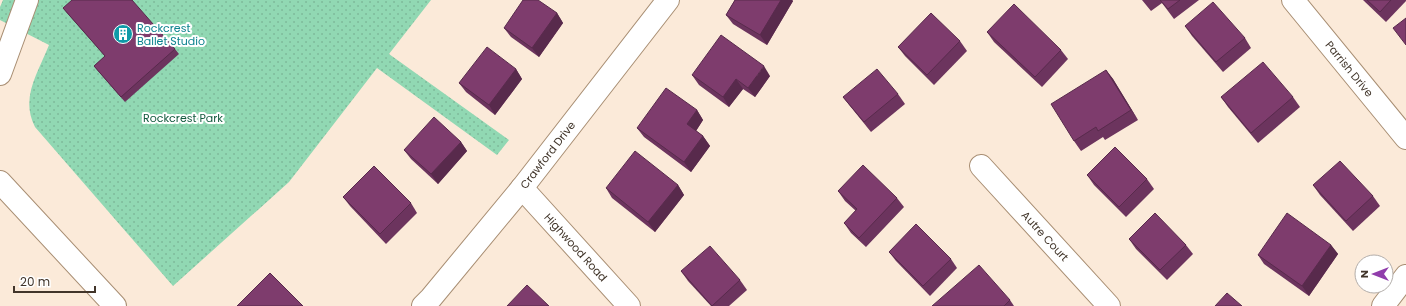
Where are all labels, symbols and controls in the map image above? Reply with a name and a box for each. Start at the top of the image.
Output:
place label: Rockcrest Ballet Studio [137,20,205,49]
building icon: Rockcrest Ballet Studio [112,23,134,45]
street label: Parrish Drive [1322,37,1377,100]
park label: Rockcrest Park [143,110,223,126]
street label: Crawford Drive [516,118,579,192]
street label: Autre Court [1018,207,1072,265]
street label: Highwood Road [541,210,611,285]
north arrow [1354,254,1394,294]
scale bar [14,268,95,294]
text: N [1356,270,1372,278]
text: 20 m [20,273,50,290]

